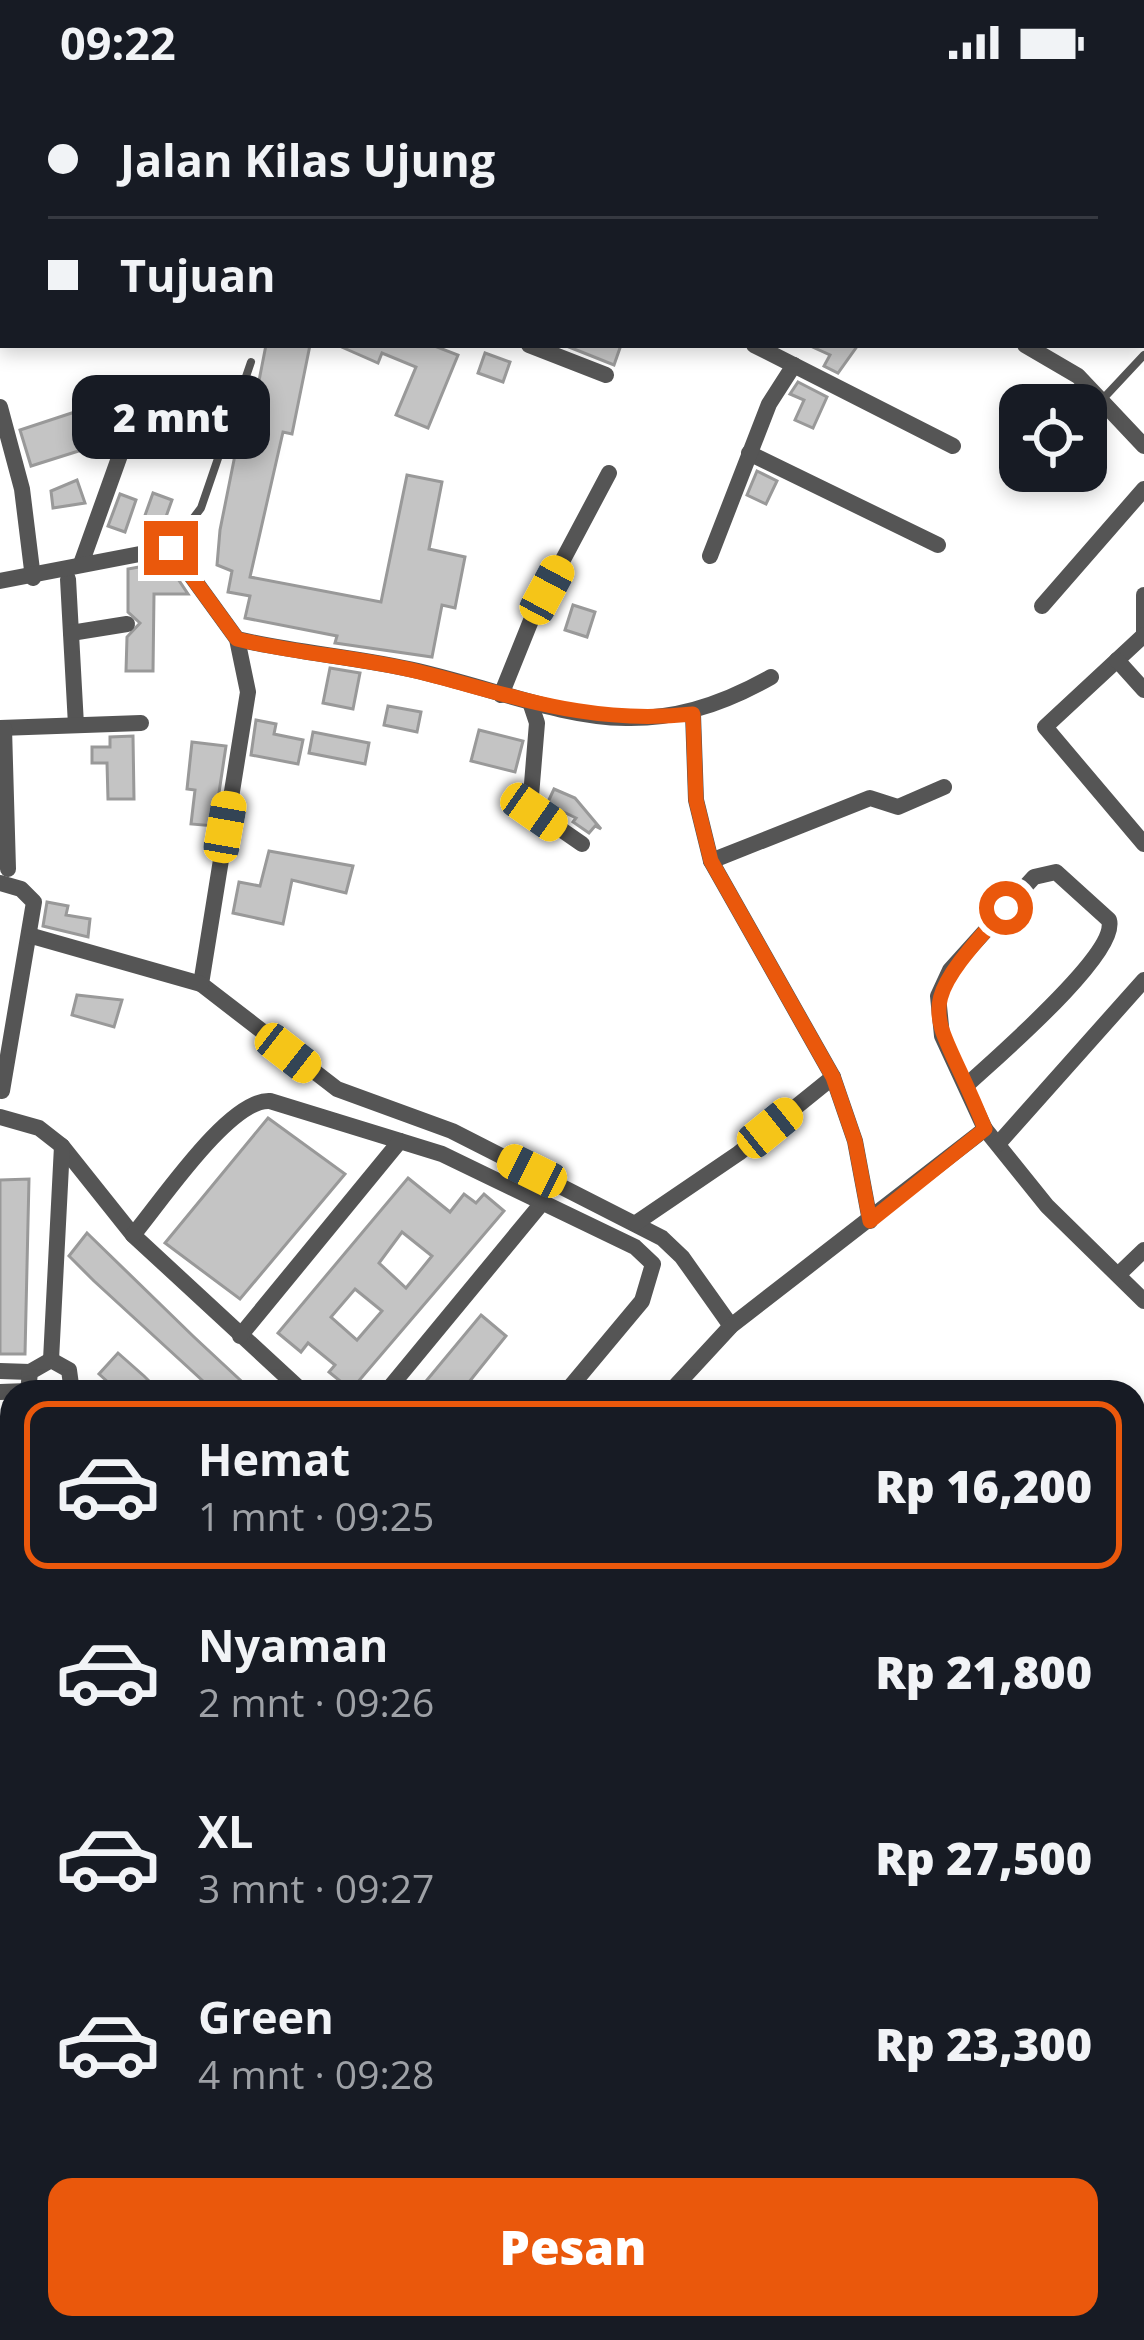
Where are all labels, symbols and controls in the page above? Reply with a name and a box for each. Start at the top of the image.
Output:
text: 09:22 [60,12,176,73]
text: Jalan Kilas Ujung [120,129,495,190]
text: Tujuan [120,244,276,305]
callout: 2 mnt [72,374,270,458]
map controls [999,384,1107,492]
button: locate [999,384,1107,492]
text: 2 mnt [113,390,229,443]
route end [144,521,198,575]
car [514,550,580,630]
car [494,777,574,847]
car [201,788,249,866]
route start [979,881,1033,935]
car [249,1017,327,1089]
car [731,1091,809,1165]
car [492,1139,572,1203]
text: Hemat [198,1428,350,1489]
icon: car [54,1431,162,1539]
text: Rp 16,200 [875,1455,1092,1516]
text: 1 mnt · 09:25 [198,1489,434,1542]
text: Nyaman [198,1614,388,1675]
icon: car [54,1617,162,1725]
text: Rp 21,800 [875,1641,1092,1702]
text: 2 mnt · 09:26 [198,1675,434,1728]
text: XL [198,1800,253,1861]
icon: car [54,1803,162,1911]
text: Rp 27,500 [875,1827,1092,1888]
text: 3 mnt · 09:27 [198,1861,434,1914]
text: Green [198,1986,334,2047]
icon: car [54,1989,162,2097]
text: Rp 23,300 [875,2013,1092,2074]
text: 4 mnt · 09:28 [198,2047,434,2100]
button: Pesan [48,2178,1098,2316]

